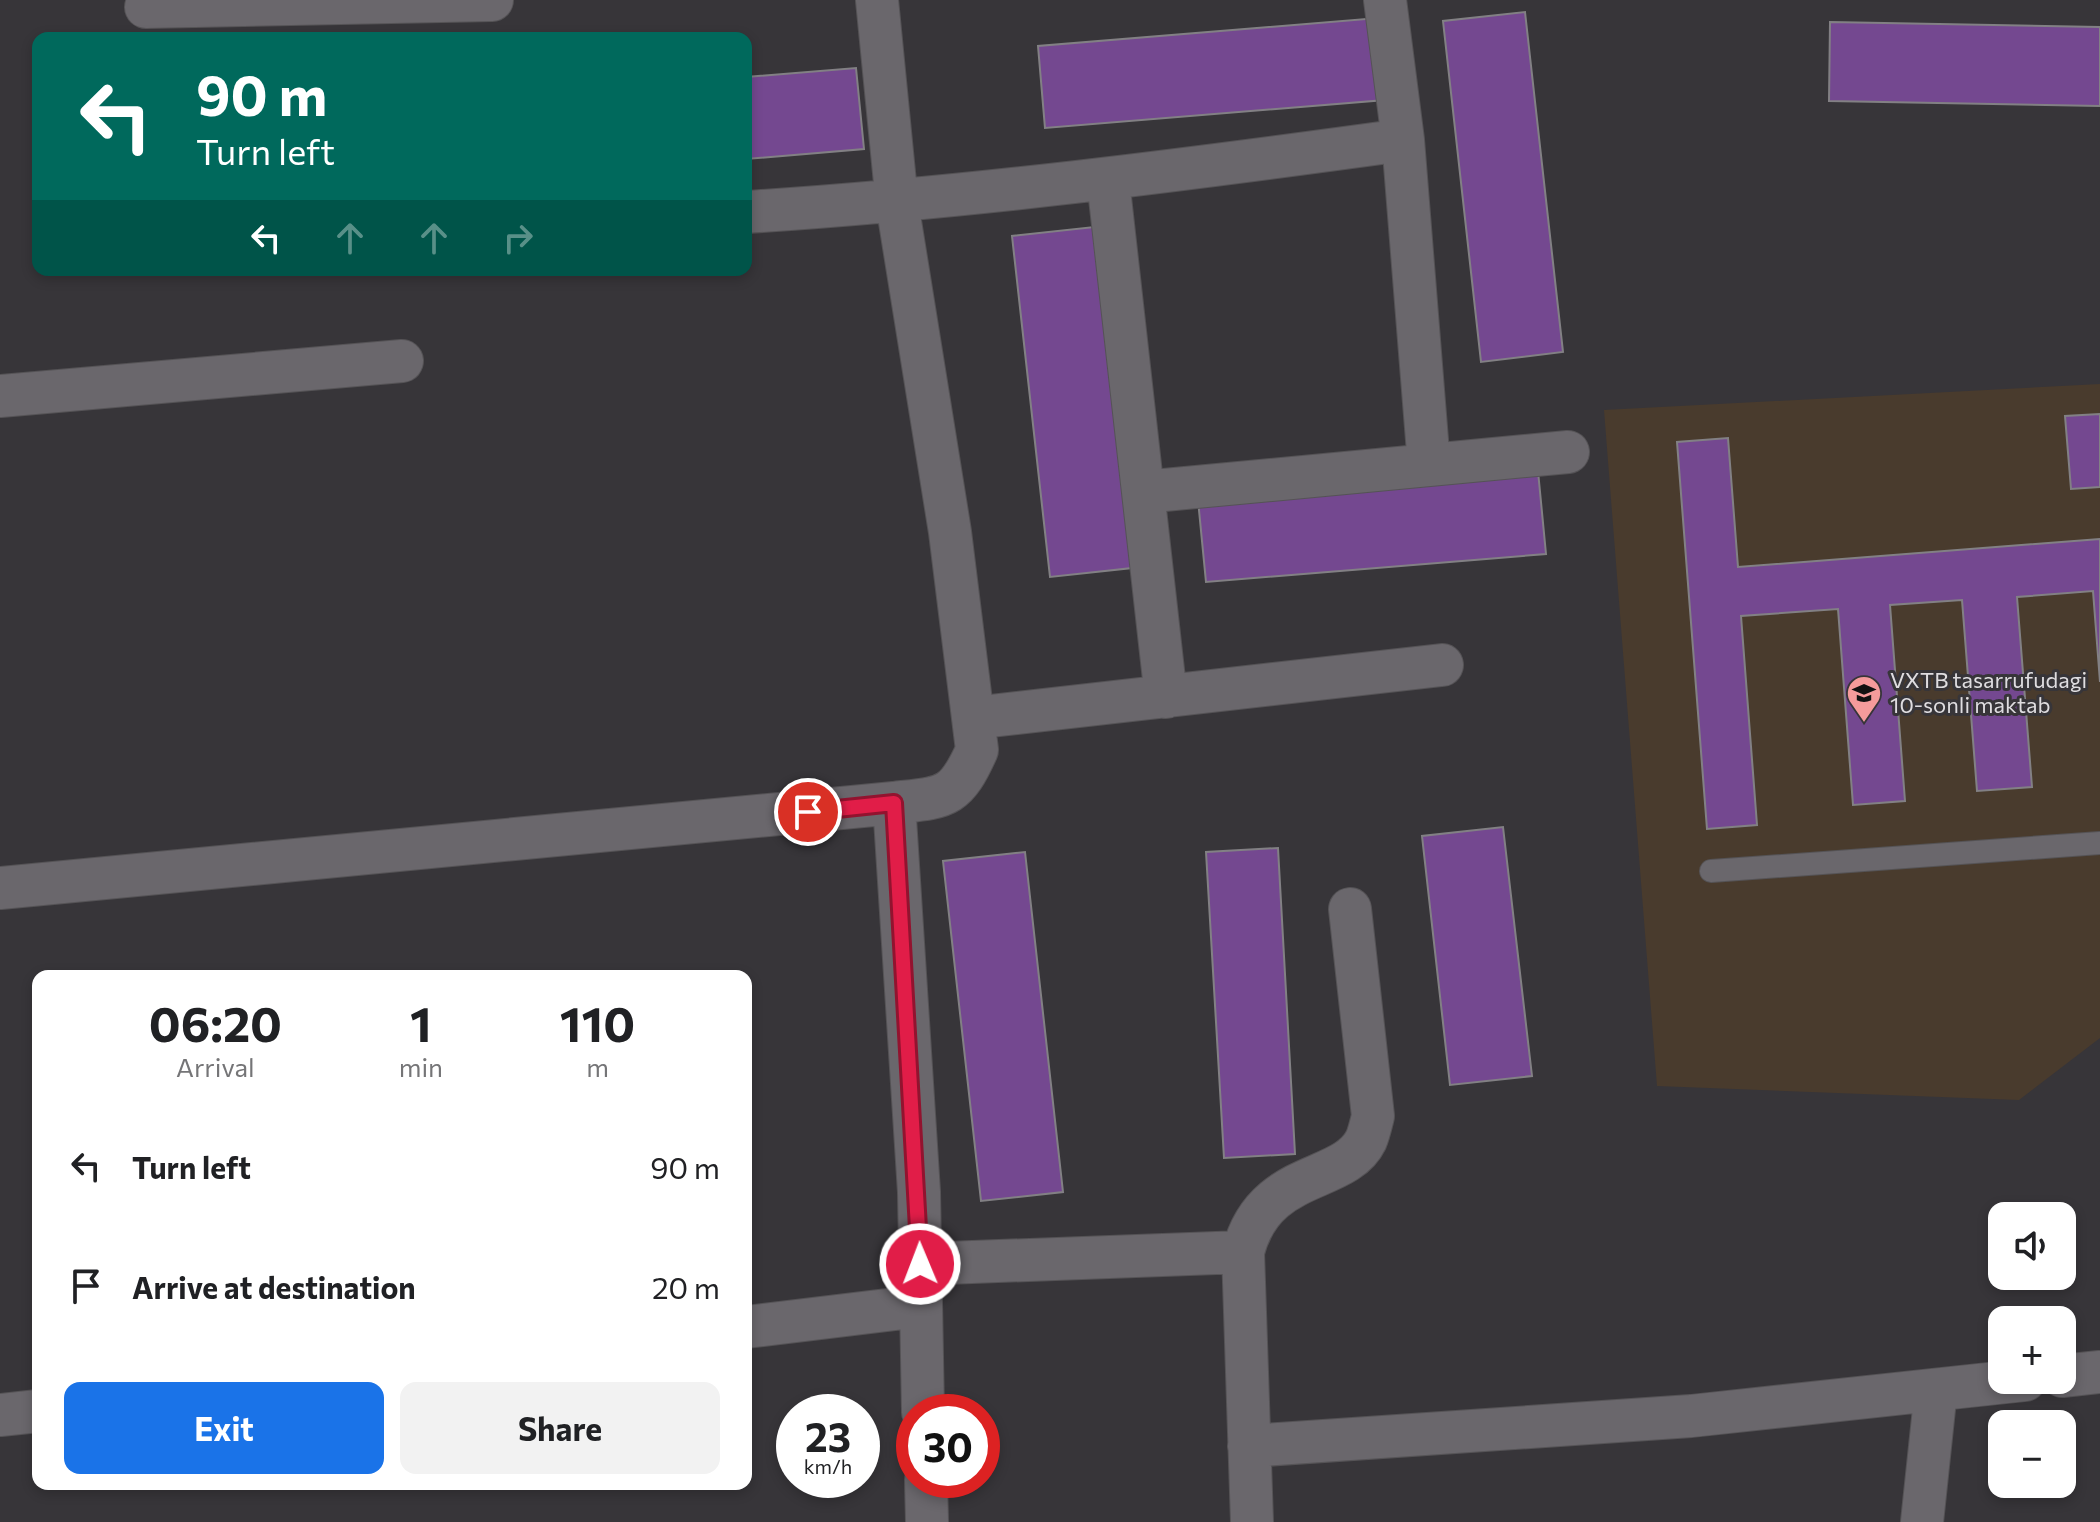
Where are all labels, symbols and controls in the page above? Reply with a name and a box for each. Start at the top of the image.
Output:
text: 90 m [196,59,327,128]
icon: left [64,64,168,168]
text: Turn left [196,128,335,172]
icon: left [244,216,288,260]
icon: ahead [328,216,372,260]
icon: ahead [412,216,456,260]
icon: right [496,216,540,260]
place label: VXTB tasarrufudagi 10-sonli maktab [1890,666,2087,718]
school or university icon: VXTB tasarrufudagi 10-sonli maktab [1845,674,1883,724]
pin [774,778,842,846]
icon: arrive [786,790,830,834]
text: 06:20 [149,993,282,1052]
text: 1 [410,993,432,1052]
text: 110 [560,993,635,1052]
text: Arrival [176,1051,255,1082]
text: min [399,1051,443,1082]
text: m [586,1051,609,1082]
icon: left [64,1144,108,1188]
text: Turn left [132,1148,251,1185]
text: 90 m [650,1148,720,1185]
map controls [1988,1202,2076,1498]
button: sound [1988,1202,2076,1290]
position arrow [878,1222,962,1306]
icon: arrive [64,1264,108,1308]
text: Arrive at destination [132,1268,416,1305]
text: 20 m [652,1268,720,1305]
button: + [1988,1306,2076,1394]
button: Exit [64,1382,384,1474]
button: Share [400,1382,720,1474]
speed limit sign: 30 [896,1394,1000,1498]
button: − [1988,1410,2076,1498]
text: 23 [805,1411,851,1460]
text: km/h [804,1454,852,1478]

